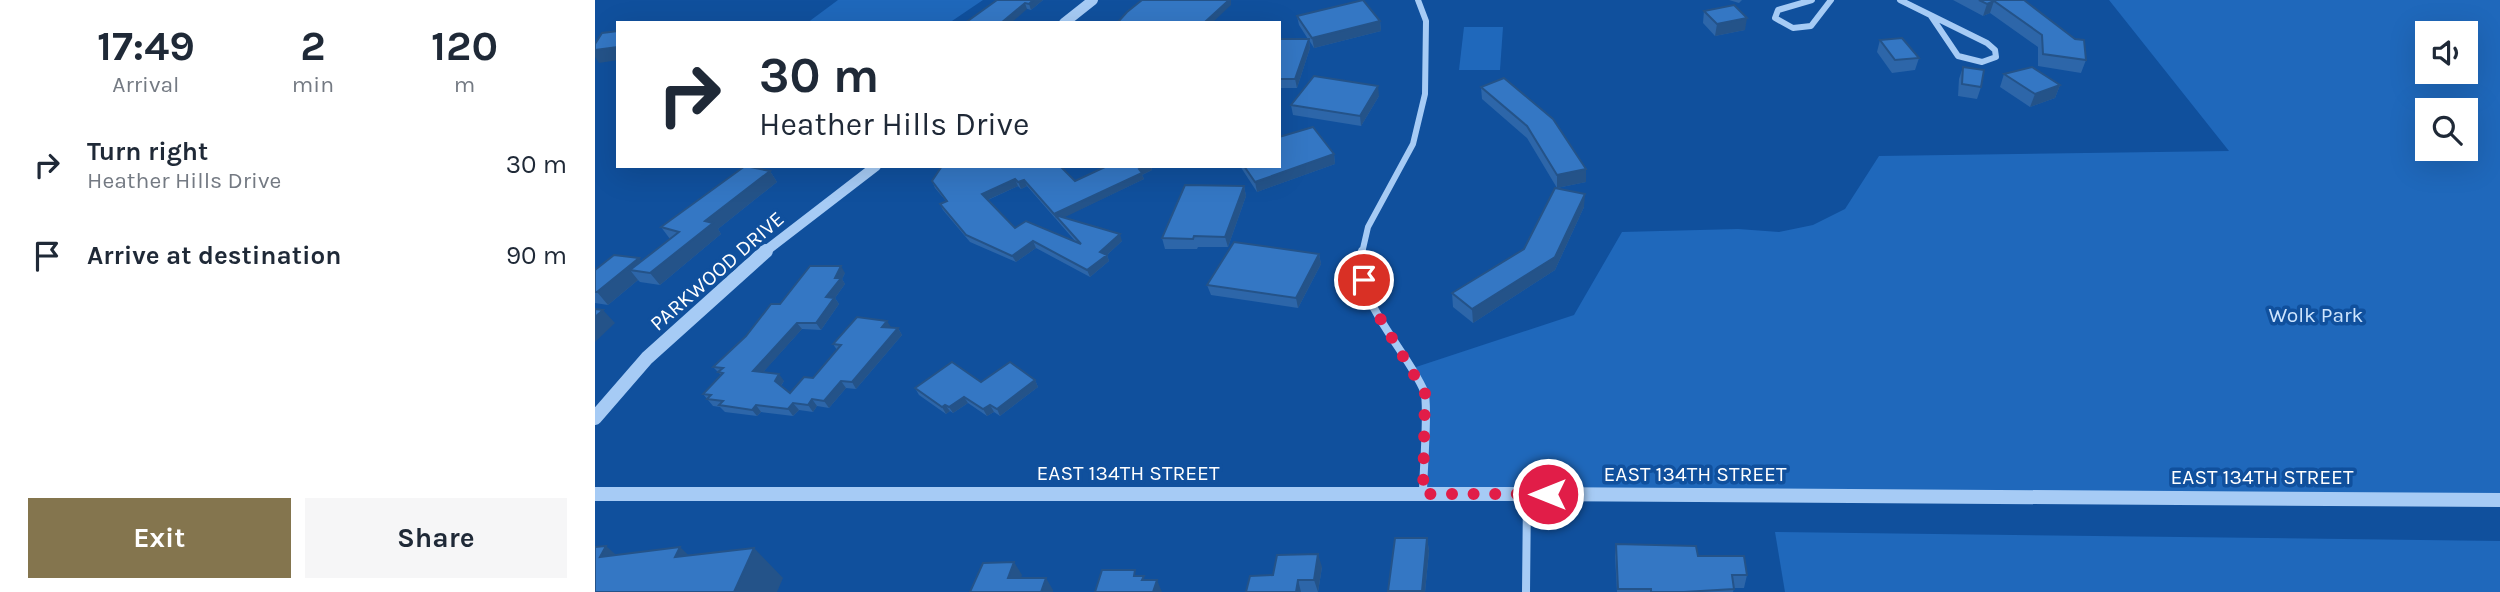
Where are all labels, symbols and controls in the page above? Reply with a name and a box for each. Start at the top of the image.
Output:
text: 17:49 [97,21,195,71]
text: 2 [300,21,326,71]
text: 120 [431,21,498,71]
map controls [2415,21,2478,161]
button: sound [2415,21,2478,84]
text: 30 m [759,47,879,104]
icon: right [644,49,735,140]
text: Arrival [112,71,180,98]
text: min [292,71,334,98]
text: m [454,71,475,98]
button: search [2415,98,2478,161]
text: Heather Hills Drive [759,106,1029,143]
text: Turn right [87,136,208,167]
icon: right [28,146,66,184]
text: 30 m [506,149,567,180]
text: Heather Hills Drive [87,167,281,194]
street label: PARKWOOD DRIVE [645,206,789,336]
icon: arrive [28,237,66,275]
text: Arrive at destination [87,240,341,271]
text: 90 m [506,240,567,271]
pin [1334,250,1394,310]
icon: arrive [1345,261,1383,299]
park label: Wolk Park [2269,303,2364,327]
position arrow [1511,457,1585,531]
street label: EAST 134TH STREET [1037,461,1220,485]
street label: EAST 134TH STREET [1604,462,1787,486]
street label: EAST 134TH STREET [2171,465,2354,489]
button: Exit [28,498,291,578]
button: Share [305,498,567,578]

